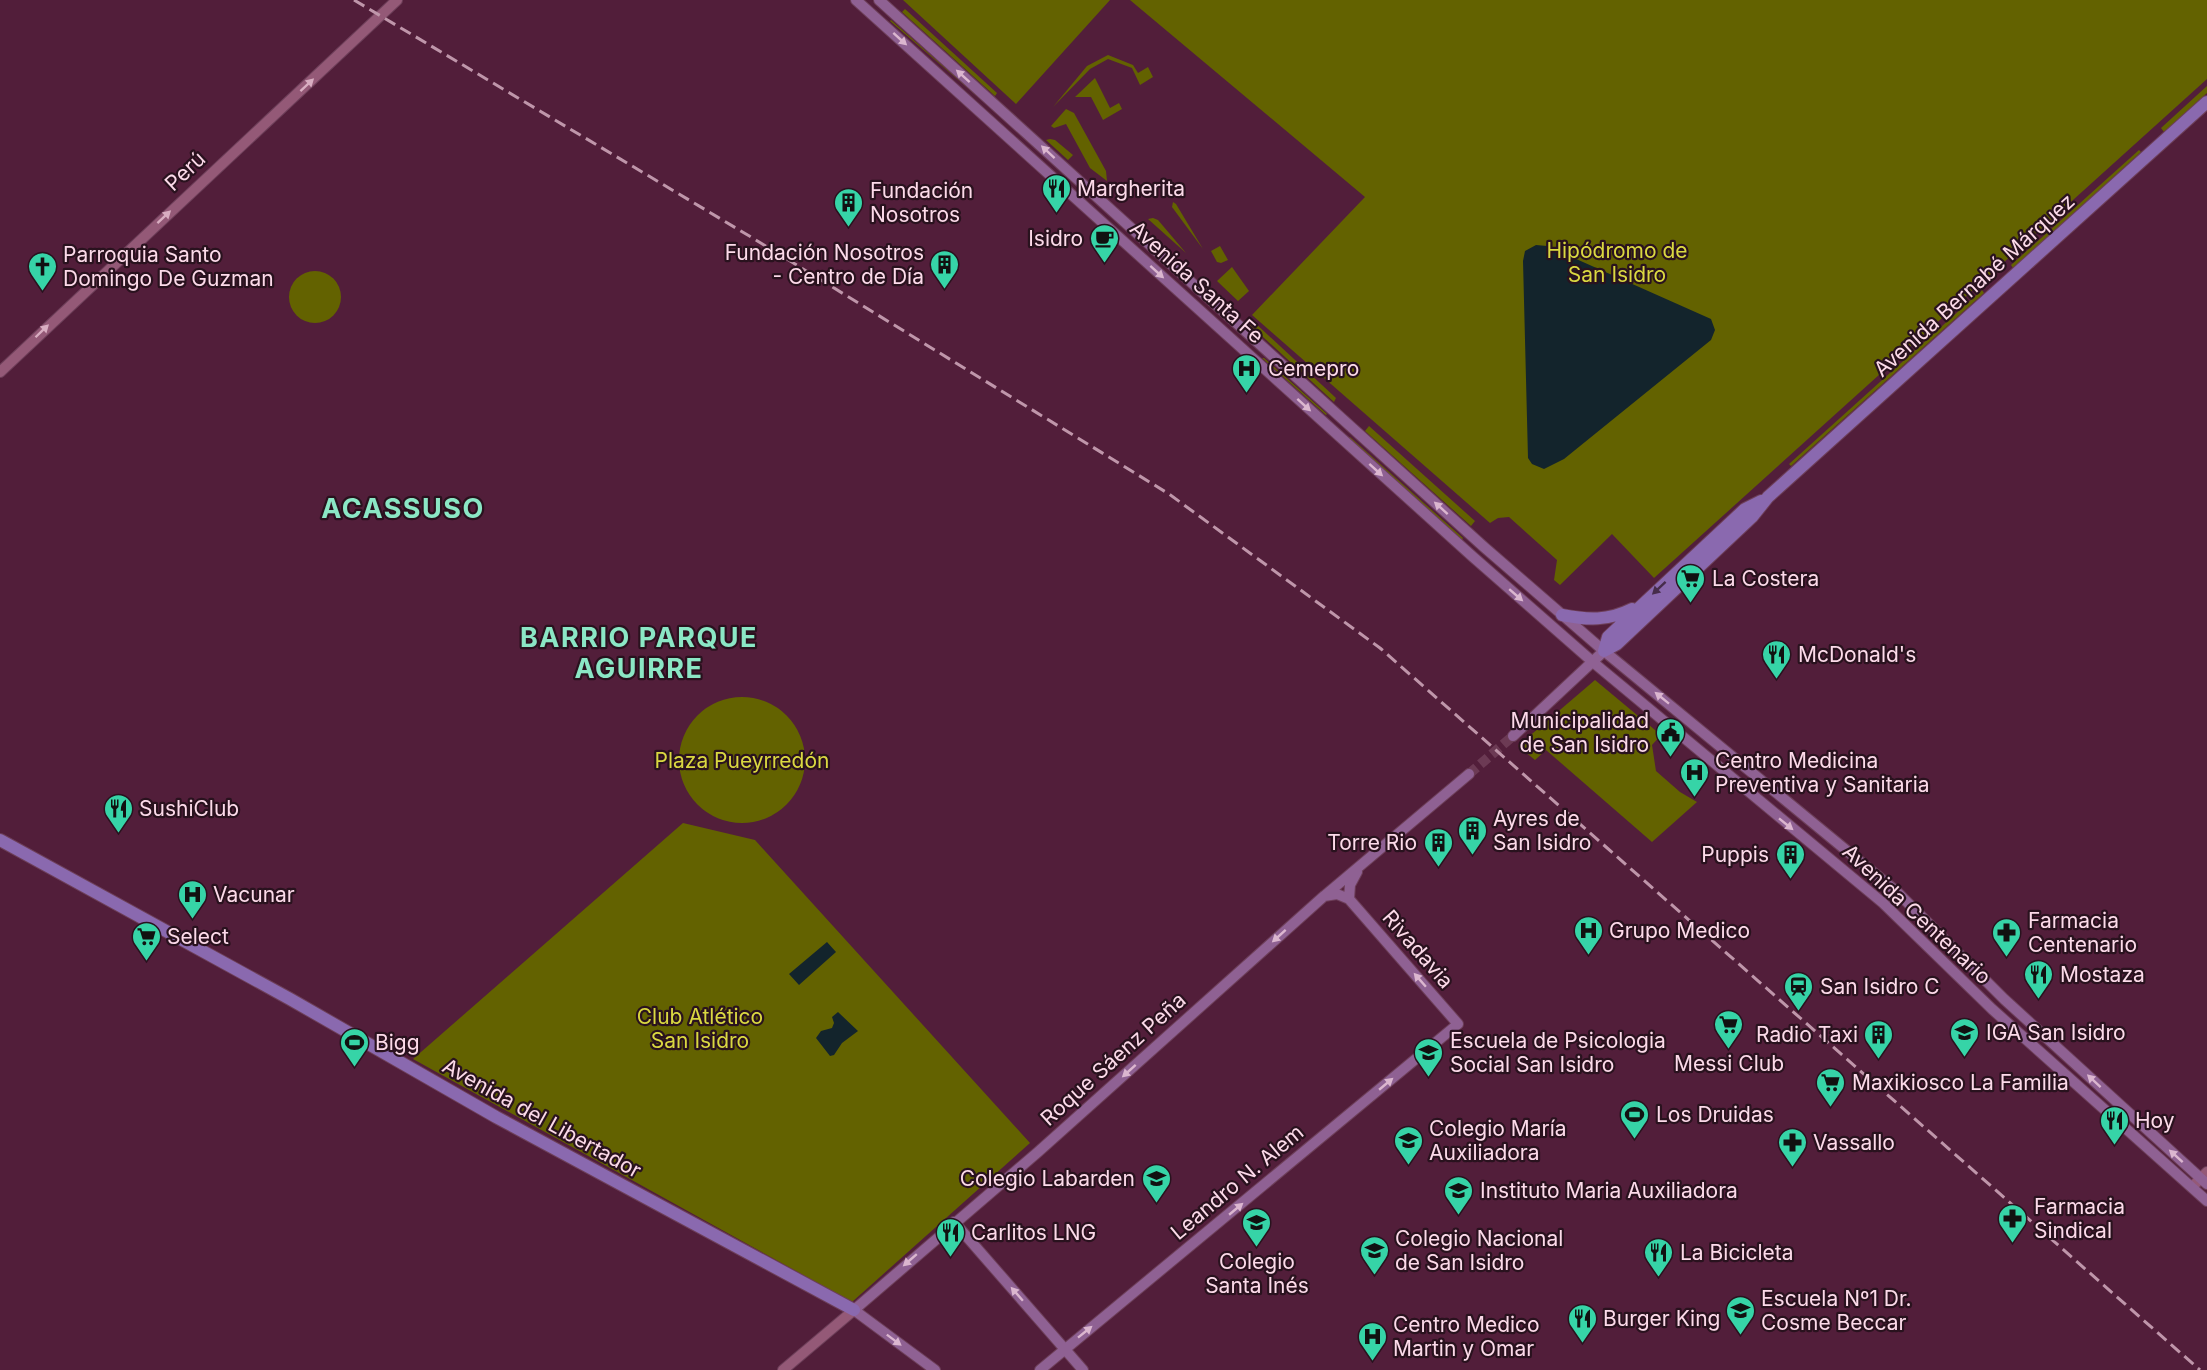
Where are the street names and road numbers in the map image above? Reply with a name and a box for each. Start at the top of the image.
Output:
street label: Perú [160,146,210,196]
street label: Avenida Bernabé Márquez [1869,188,2079,382]
street label: Avenida Santa Fe [1125,216,1269,348]
street label: Avenida Centenario [1838,839,1996,989]
street label: Rivadavia [1377,905,1459,993]
street label: Roque Sáenz Peña [1035,987,1191,1131]
street label: Avenida del Libertador [438,1053,646,1183]
street label: Leandro N. Alem [1166,1119,1308,1245]

